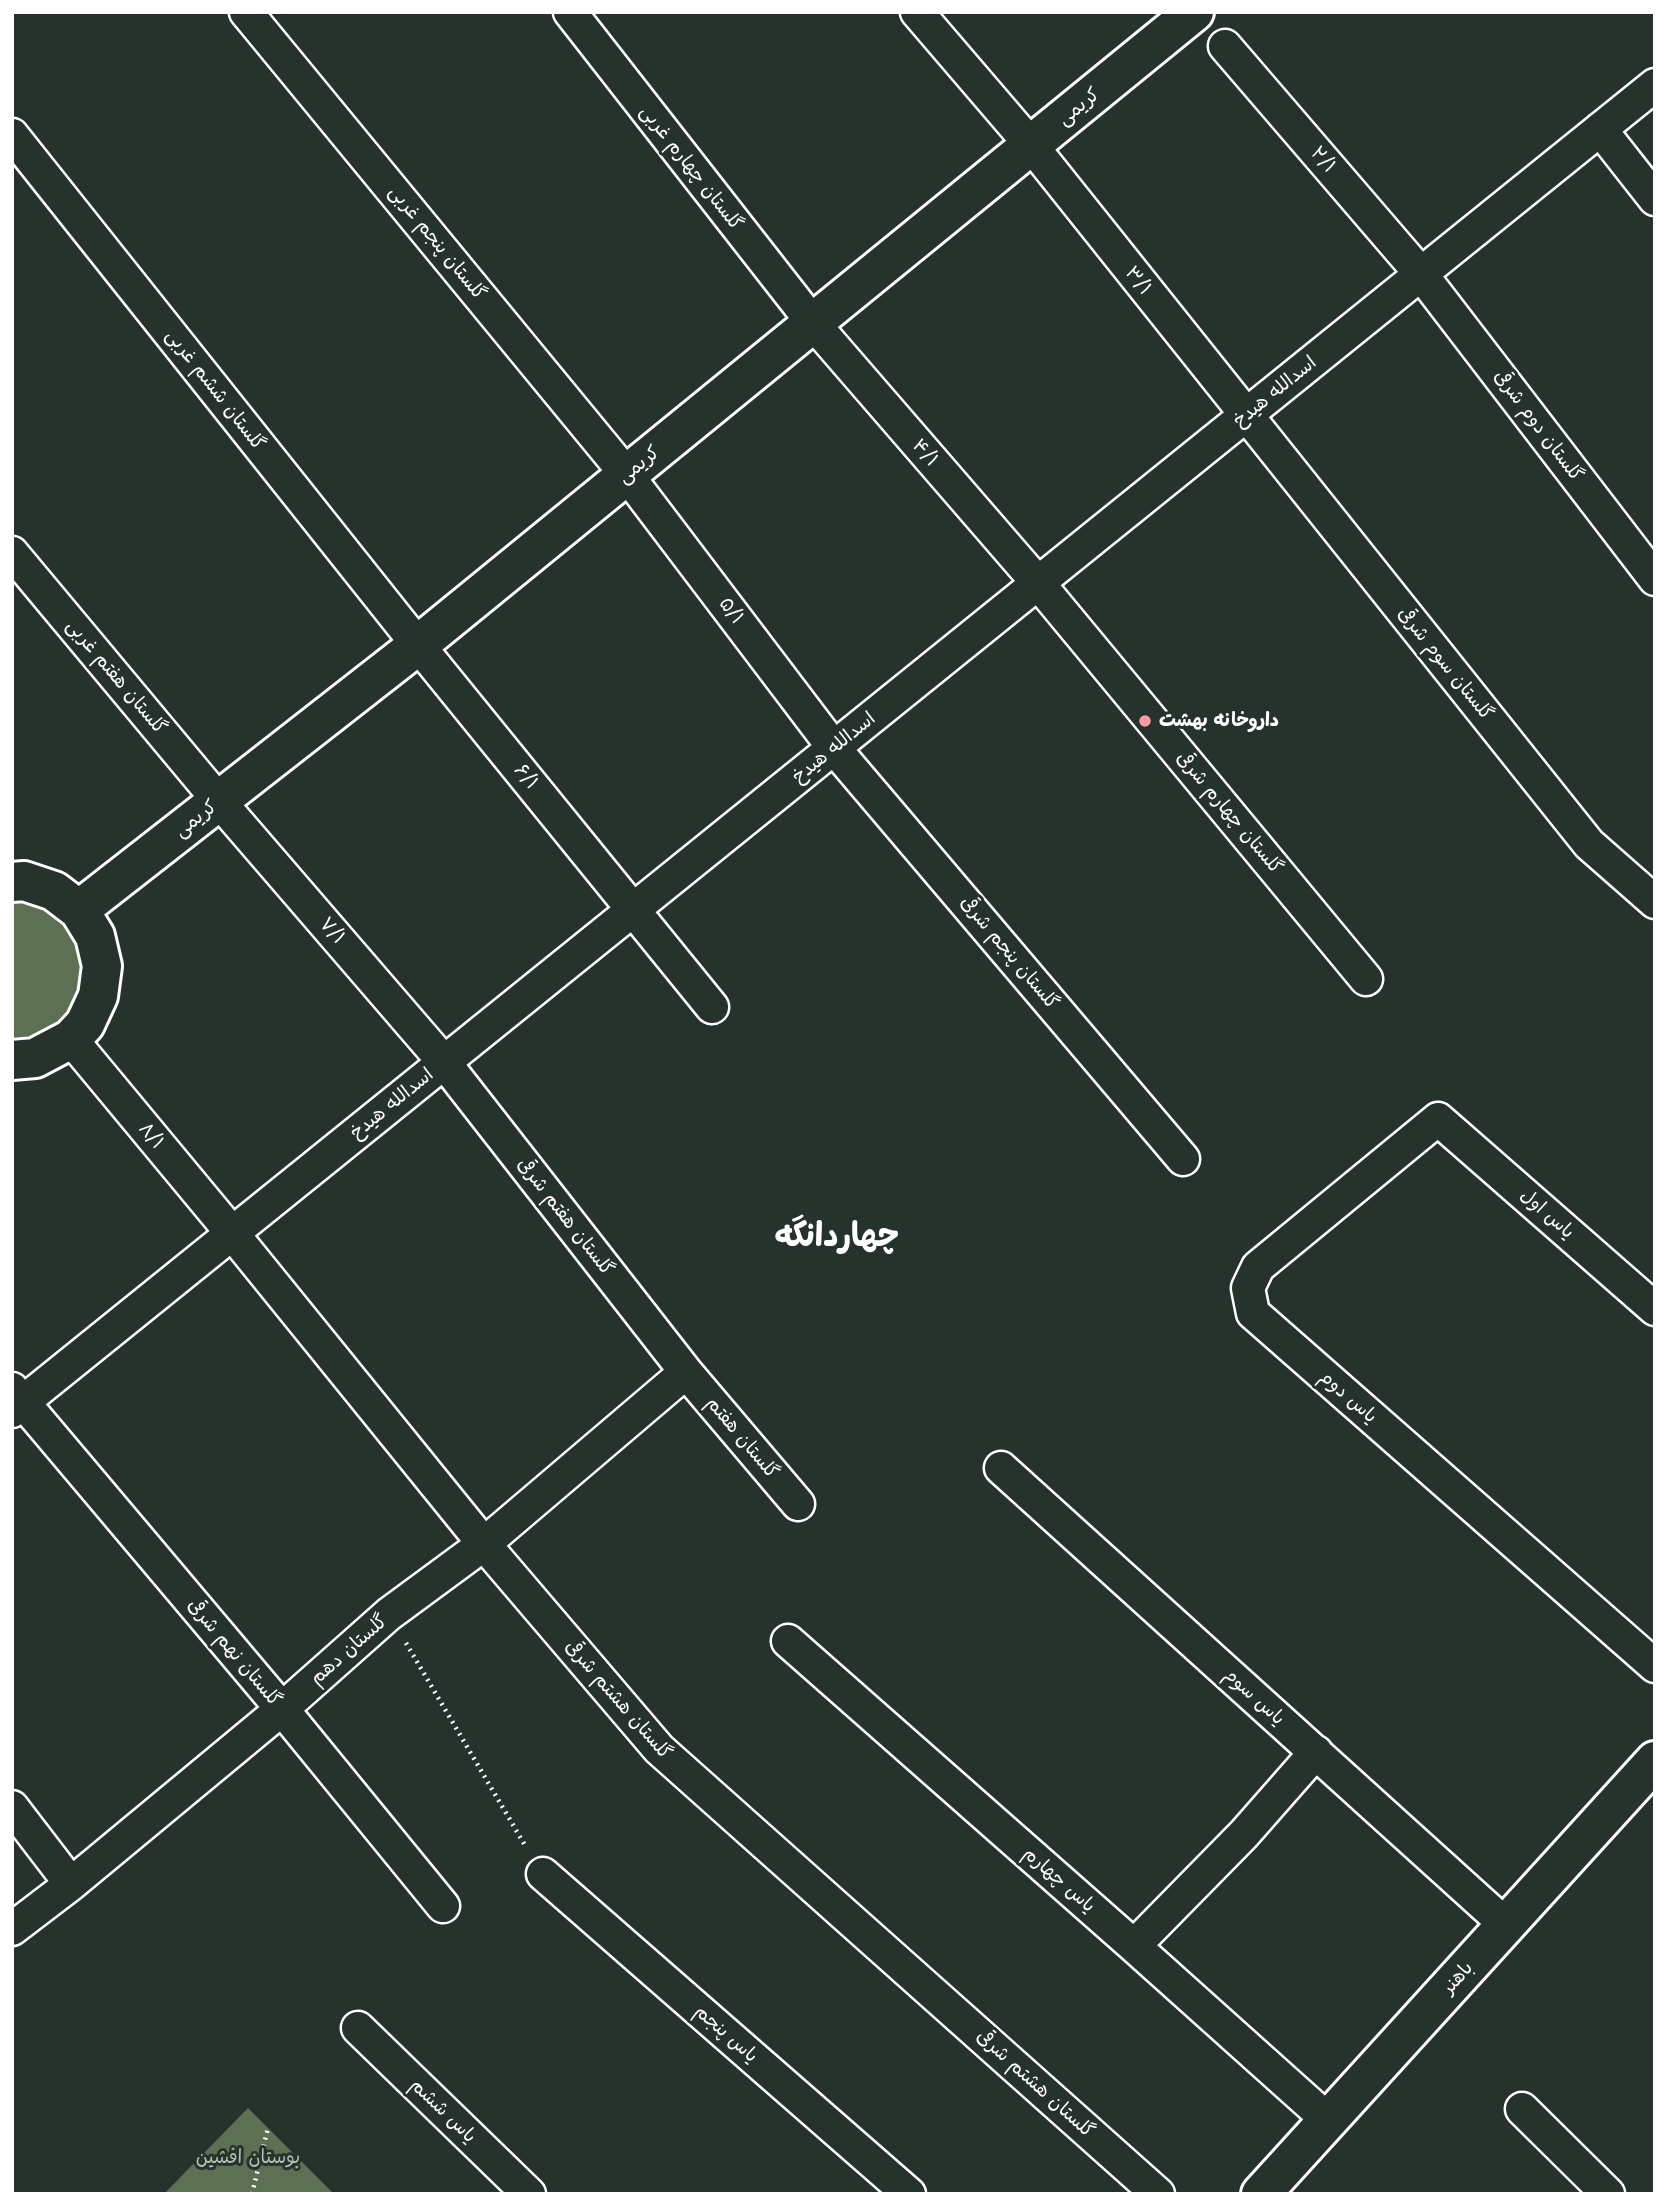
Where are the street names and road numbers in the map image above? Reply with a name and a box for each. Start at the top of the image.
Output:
street label: کریمی [1053,83,1105,131]
street label: گلستان چهارم غربی [635,101,747,235]
street label: ۲/۱ [1305,142,1341,178]
street label: گلستان پنجم غربی [384,181,490,305]
street label: ۳/۱ [1120,262,1156,300]
street label: گلستان ششم غربی [161,325,269,455]
street label: اسدالله هیدخ [1229,351,1321,433]
street label: گلستان دوم شرقی [1489,366,1587,486]
street label: ۴/۱ [907,435,943,471]
street label: کریمی [613,441,665,489]
street label: ۵/۱ [714,593,748,629]
street label: گلستان سوم شرقی [1392,603,1498,725]
street label: گلستان هفتم غربی [61,615,171,739]
street label: اسدالله هیدخ [788,707,880,789]
street label: گلستان چهارم شرقی [1171,747,1287,879]
street label: ۶/۱ [509,760,543,794]
street label: کریمی [170,795,222,843]
street label: گلستان پنجم شرقی [955,892,1063,1014]
street label: ۷/۱ [314,913,350,949]
street label: اسدالله هیدخ [346,1063,438,1145]
street label: ۸/۱ [133,1118,169,1154]
street label: گلستان هفتم شرقی [512,1153,618,1281]
street label: یاس اول [1515,1184,1579,1244]
street label: یاس دوم [1314,1366,1382,1428]
street label: گلستان هفتم [701,1392,783,1484]
street label: گلستان نهم شرقی [182,1594,286,1712]
street label: گلستان دهم [306,1610,392,1690]
street label: گلستان هشتم شرقی [560,1636,676,1764]
street label: یاس سوم [1219,1664,1289,1730]
street label: یاس چهارم [1018,1842,1100,1918]
street label: باهنر [1438,1957,1478,1999]
street label: یاس پنجم [690,2000,762,2068]
street label: گلستان هشتم شرقی [971,2025,1099,2143]
street label: یاس ششم [405,2074,481,2148]

